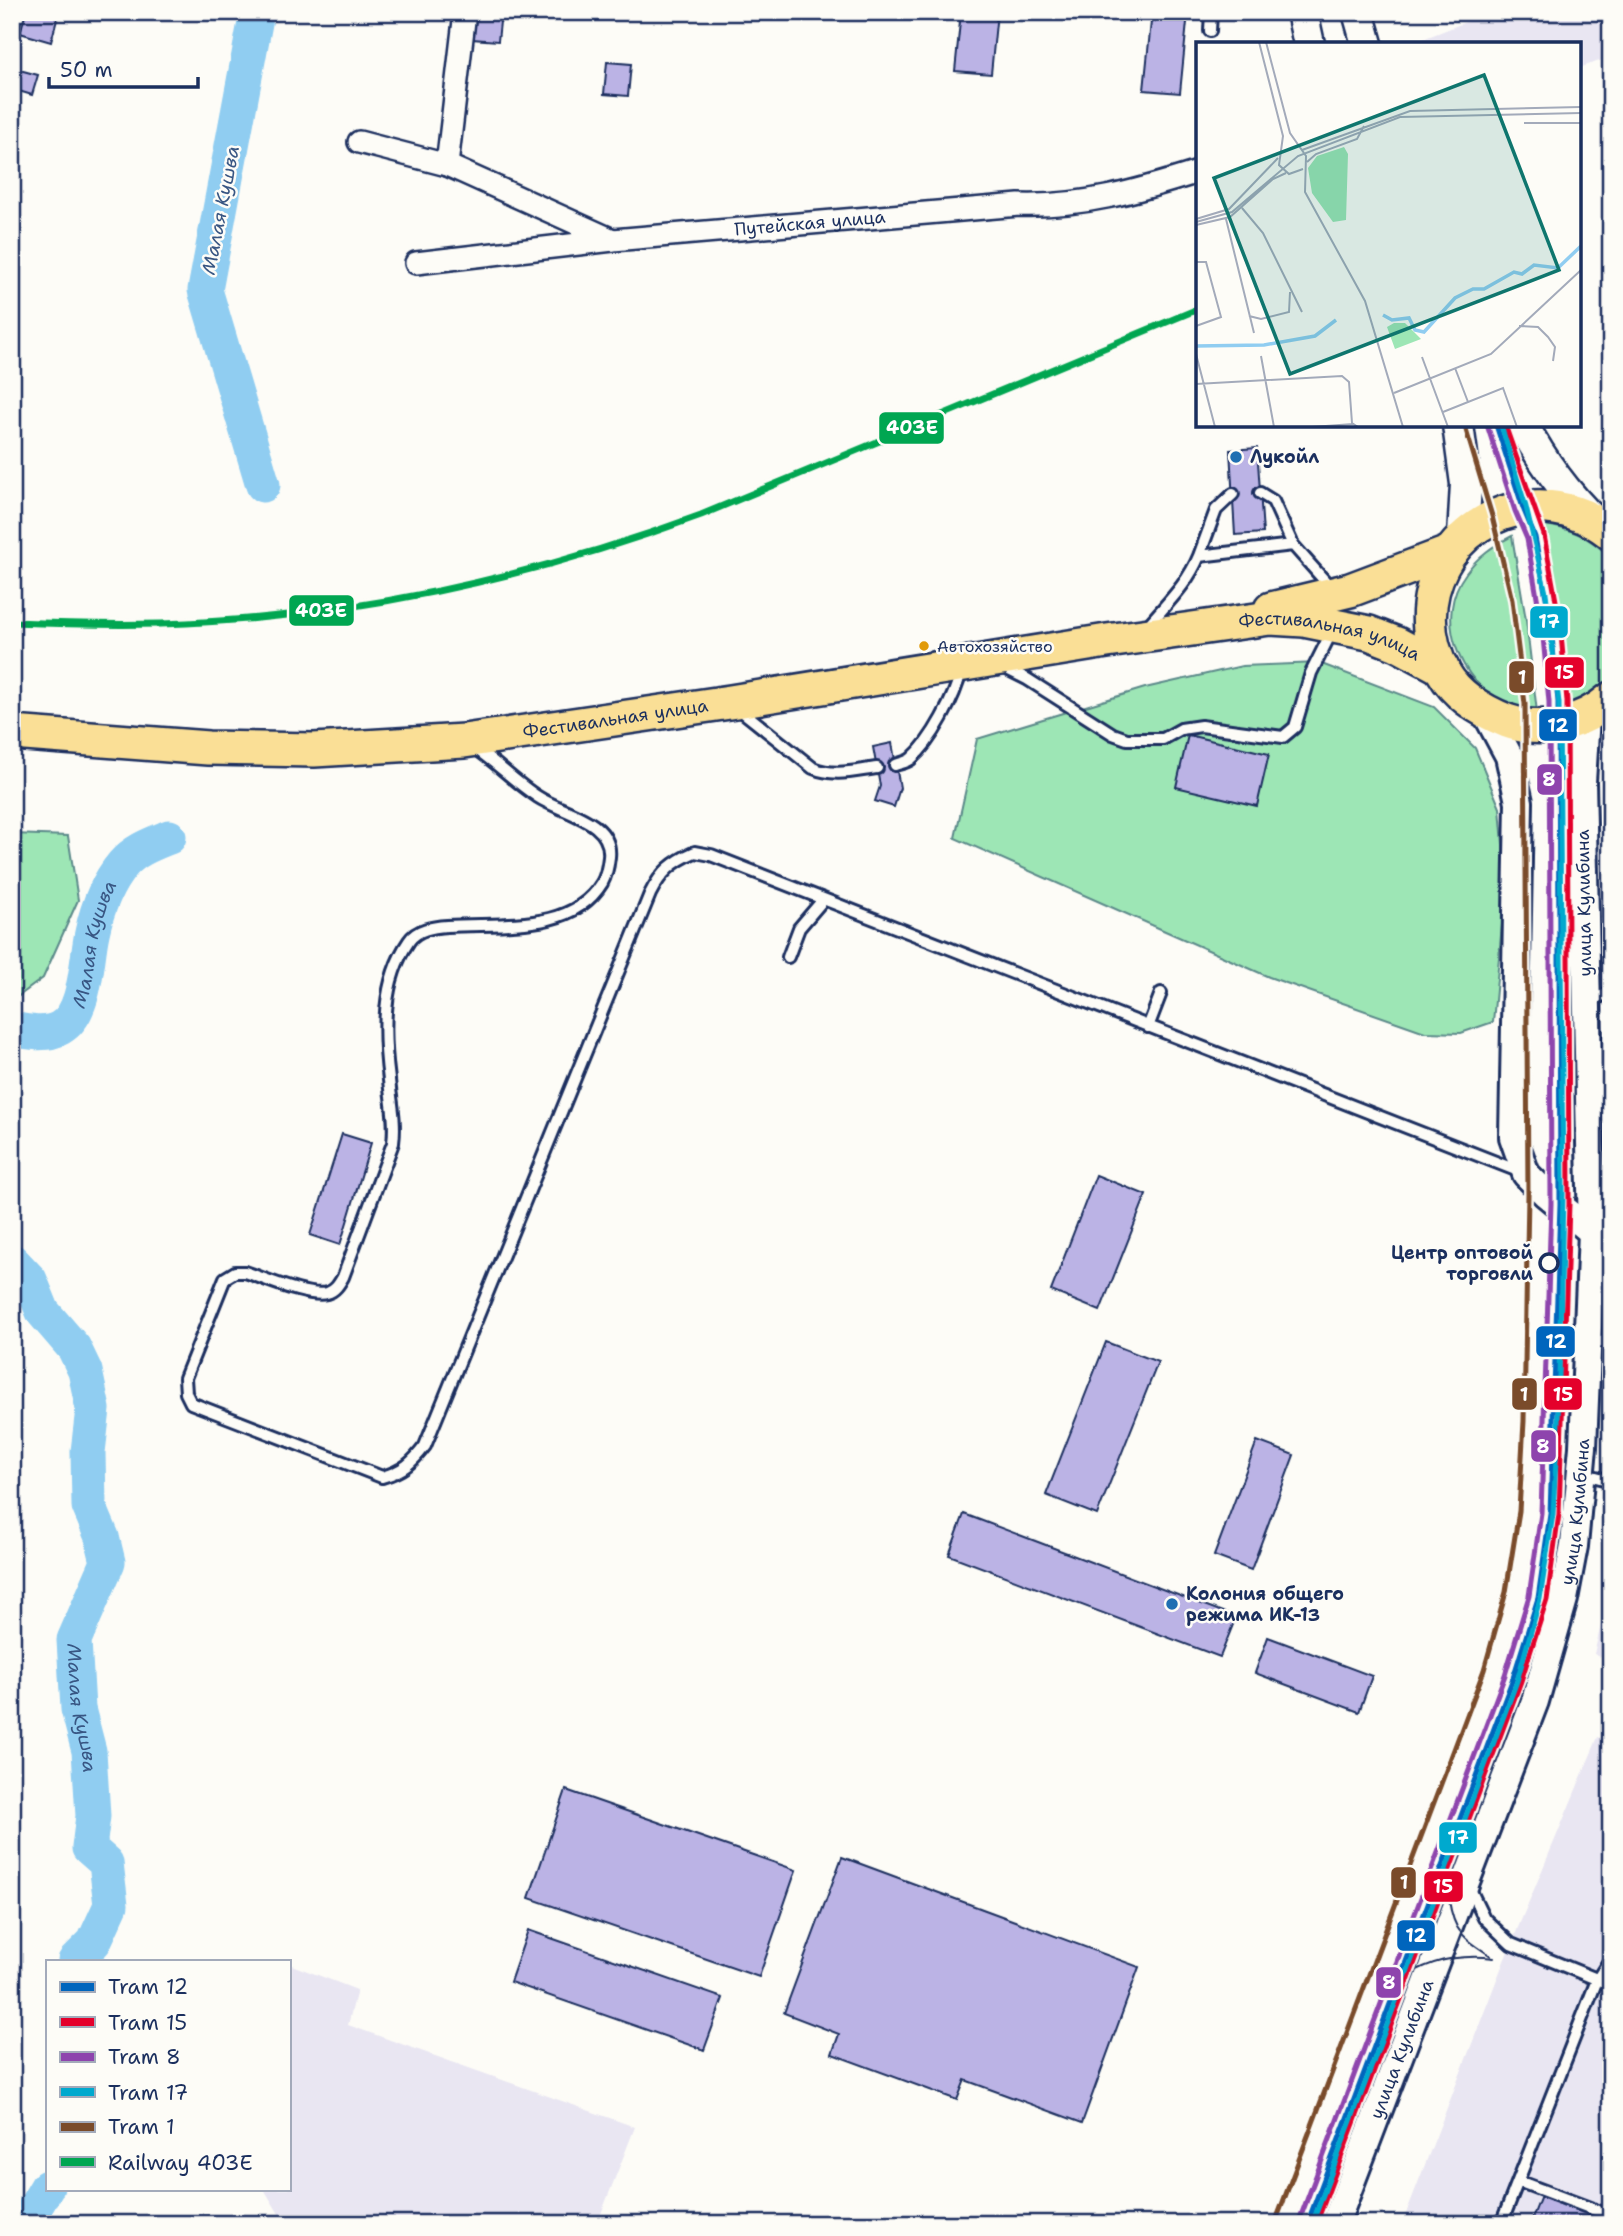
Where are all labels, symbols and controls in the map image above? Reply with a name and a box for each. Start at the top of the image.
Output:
inset map [1196,42,1581,427]
scale bar [49,46,198,90]
text: 50 m [60,56,113,84]
water label: Малая Кушва [196,144,245,277]
street label: Путейская улица [733,205,887,241]
line badge: 403Е [878,411,945,445]
text: 403Е [886,415,938,440]
place label: Лукойл [1250,445,1319,469]
marker: Лукойл [1228,449,1244,465]
line badge: 403Е [288,594,355,627]
text: 403Е [295,598,347,623]
line badge: 17 [1529,605,1569,639]
street label: Фестивальная улица [1237,606,1425,666]
text: 17 [1538,609,1560,634]
place label: Автохозяйство [937,636,1053,657]
marker: Автохозяйство [917,639,931,653]
line badge: 15 [1544,656,1585,689]
line badge: 1 [1508,660,1535,694]
text: 15 [1554,660,1574,685]
text: 1 [1518,665,1526,690]
street label: Фестивальная улица [521,693,710,744]
line badge: 12 [1538,708,1578,742]
text: 12 [1547,713,1569,738]
line badge: 8 [1536,763,1563,796]
text: 8 [1542,767,1556,792]
street label: улица Кулибина [1571,829,1597,977]
water label: Малая Кушва [66,876,122,1011]
place label: Центр оптовой торговли [1391,1241,1533,1286]
marker: Центр оптовой торговли [1539,1253,1559,1273]
line badge: 12 [1535,1325,1576,1358]
text: 12 [1545,1329,1567,1354]
line badge: 1 [1511,1377,1538,1411]
line badge: 15 [1543,1377,1583,1411]
text: 1 [1520,1382,1528,1407]
text: 15 [1553,1382,1573,1407]
line badge: 8 [1530,1429,1557,1463]
text: 8 [1536,1434,1550,1459]
street label: улица Кулибина [1555,1438,1595,1587]
place label: Колония общего режима ИК-13 [1186,1582,1344,1627]
marker: Колония общего режима ИК-13 [1164,1596,1180,1612]
water label: Малая Кушва [61,1643,102,1773]
line badge: 17 [1438,1821,1478,1854]
text: 17 [1447,1825,1469,1850]
line badge: 1 [1390,1866,1417,1899]
text: 1 [1400,1870,1408,1895]
line badge: 15 [1423,1870,1464,1903]
text: 15 [1433,1874,1453,1899]
line badge: 12 [1396,1919,1436,1952]
text: 12 [1405,1923,1427,1948]
legend [46,1960,290,2190]
line badge: 8 [1375,1966,1402,1999]
text: 8 [1382,1970,1396,1995]
text: Tram 12 [108,1973,188,2001]
street label: улица Кулибина [1364,1976,1439,2122]
text: Tram 15 [108,2009,187,2037]
text: Tram 8 [108,2043,181,2071]
text: Tram 17 [108,2079,188,2107]
text: Tram 1 [108,2113,175,2141]
text: Railway 403Е [108,2149,253,2177]

